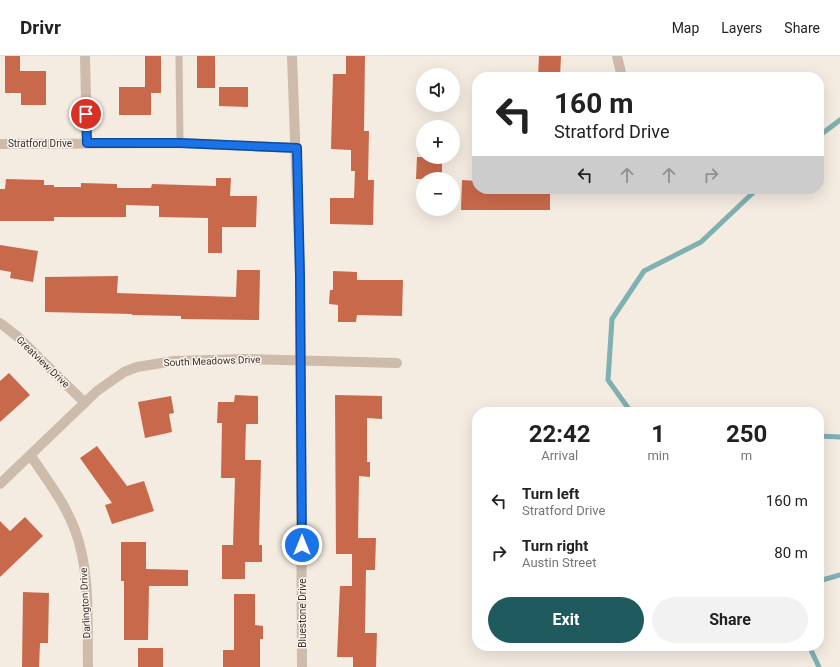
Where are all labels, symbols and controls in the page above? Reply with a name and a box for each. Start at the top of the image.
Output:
text: Drivr [20,16,61,39]
text: Map [672,20,699,36]
text: Layers [721,20,762,36]
text: Share [784,20,820,36]
map controls [416,68,460,216]
button: sound [416,68,460,112]
text: 160 m [554,87,633,120]
icon: left [488,88,540,140]
pin [69,97,103,131]
icon: arrive [75,103,97,125]
button: + [416,120,460,164]
text: Stratford Drive [554,121,670,142]
street label: Stratford Drive [8,138,72,149]
icon: left [574,164,596,186]
icon: ahead [616,164,638,186]
icon: ahead [658,164,680,186]
icon: right [700,164,722,186]
button: − [416,172,460,216]
street label: Greatview Drive [14,334,72,390]
street label: South Meadows Drive [163,354,261,368]
text: 22:42 [529,420,591,448]
text: 1 [651,420,665,448]
text: 250 [726,420,767,448]
text: Arrival [541,448,578,463]
text: min [647,448,669,463]
text: m [741,448,752,463]
text: Turn left [522,485,579,503]
icon: left [488,490,510,512]
text: 160 m [766,492,808,510]
text: Stratford Drive [522,503,605,518]
position arrow [281,524,323,566]
text: Turn right [522,537,588,555]
icon: right [488,542,510,564]
text: 80 m [774,544,808,562]
text: Austin Street [522,555,596,570]
street label: Darlington Drive [78,567,92,639]
street label: Bluestone Drive [297,578,308,648]
button: Exit [488,597,644,643]
button: Share [652,597,808,643]

